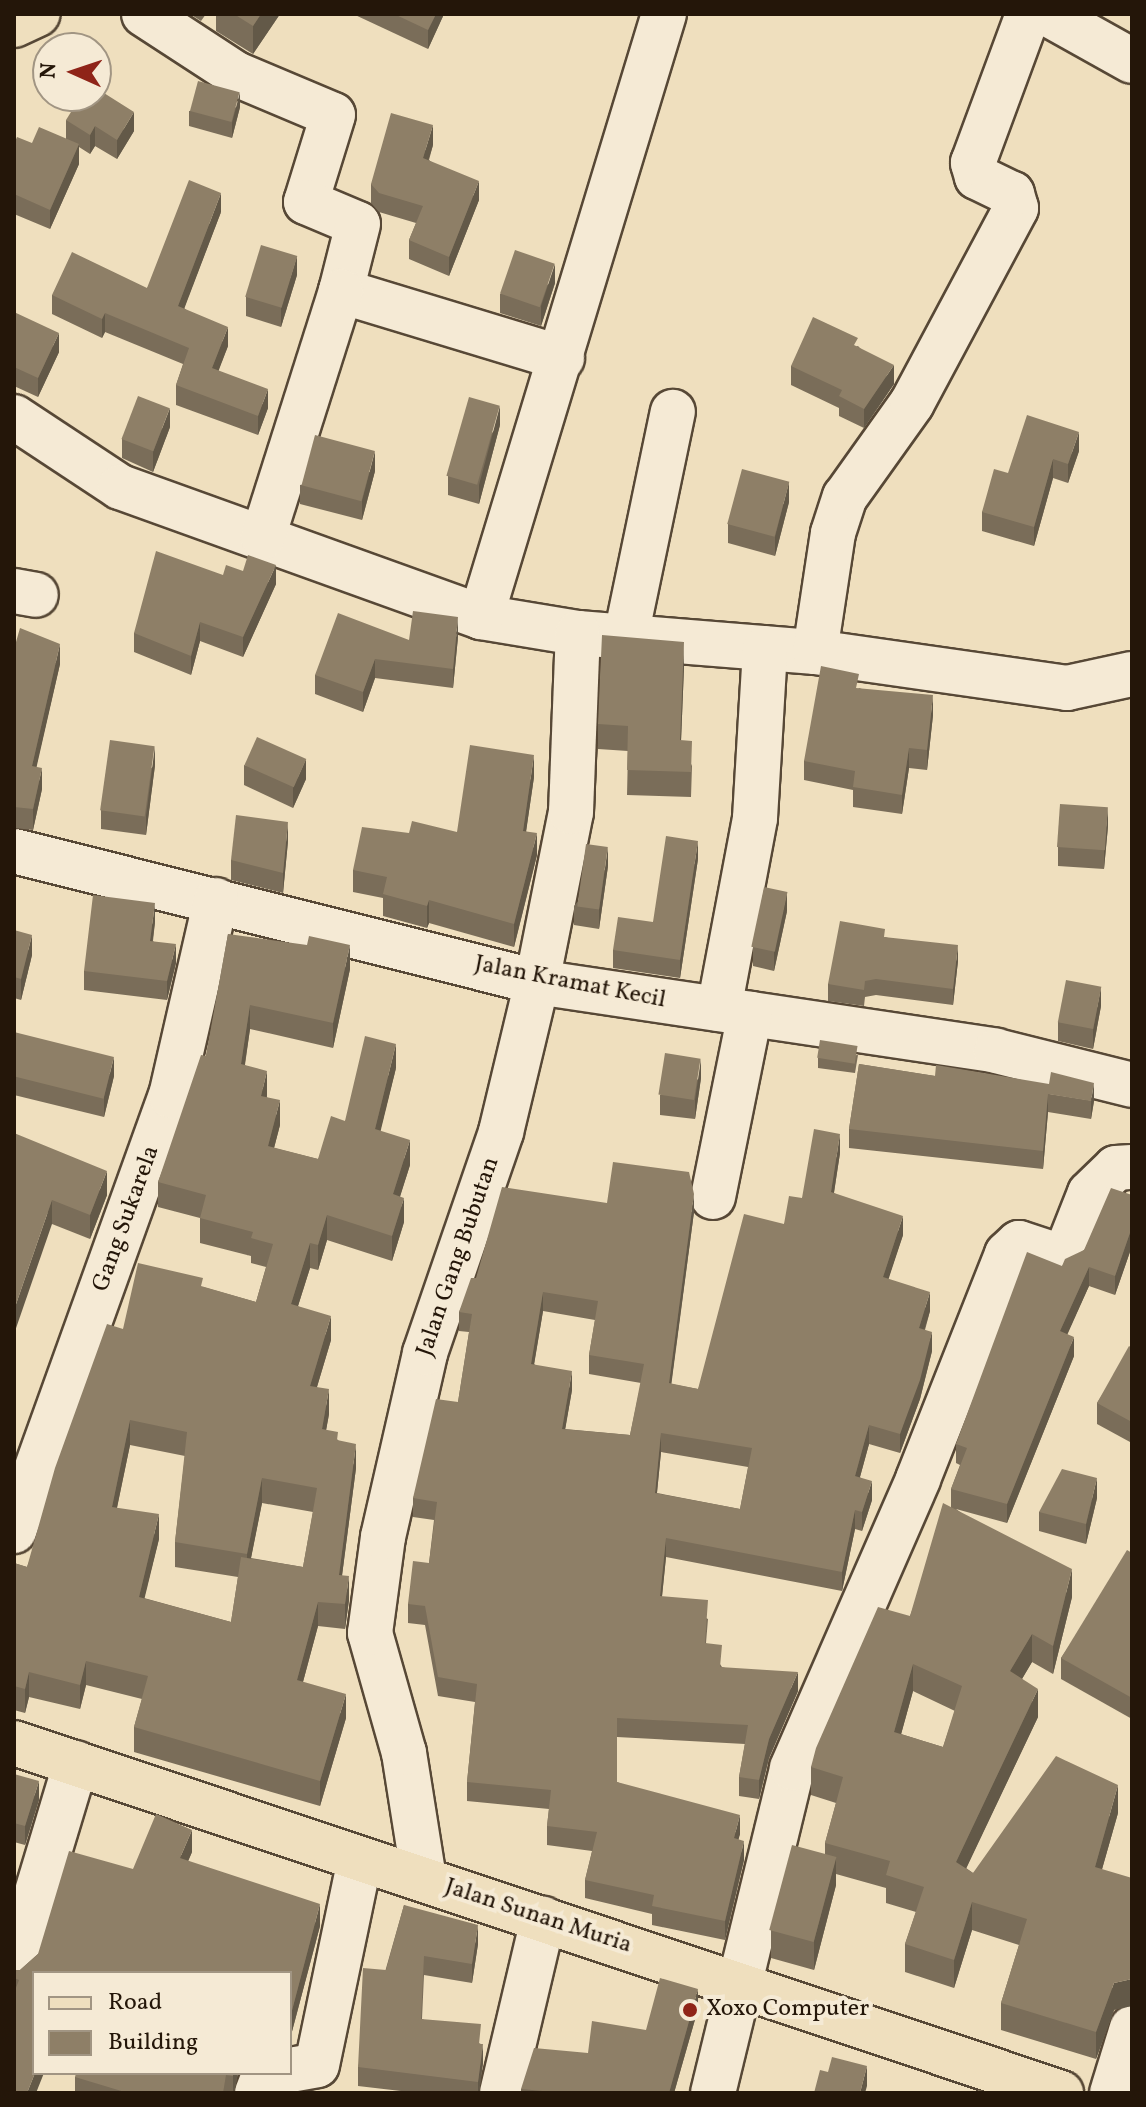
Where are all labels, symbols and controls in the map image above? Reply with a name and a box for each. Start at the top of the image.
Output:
north arrow [32,32,112,112]
text: N [34,62,65,80]
street label: Jalan Kramat Kecil [472,950,668,1016]
street label: Gang Sukarela [87,1142,167,1296]
street label: Jalan Gang Bubutan [411,1154,507,1360]
street label: Jalan Sunan Muria [441,1873,635,1961]
legend [32,1971,292,2075]
text: Road [108,1986,162,2020]
place label: Xoxo Computer [706,1996,869,2024]
marker: Xoxo Computer [681,2001,699,2019]
text: Building [108,2026,198,2060]

